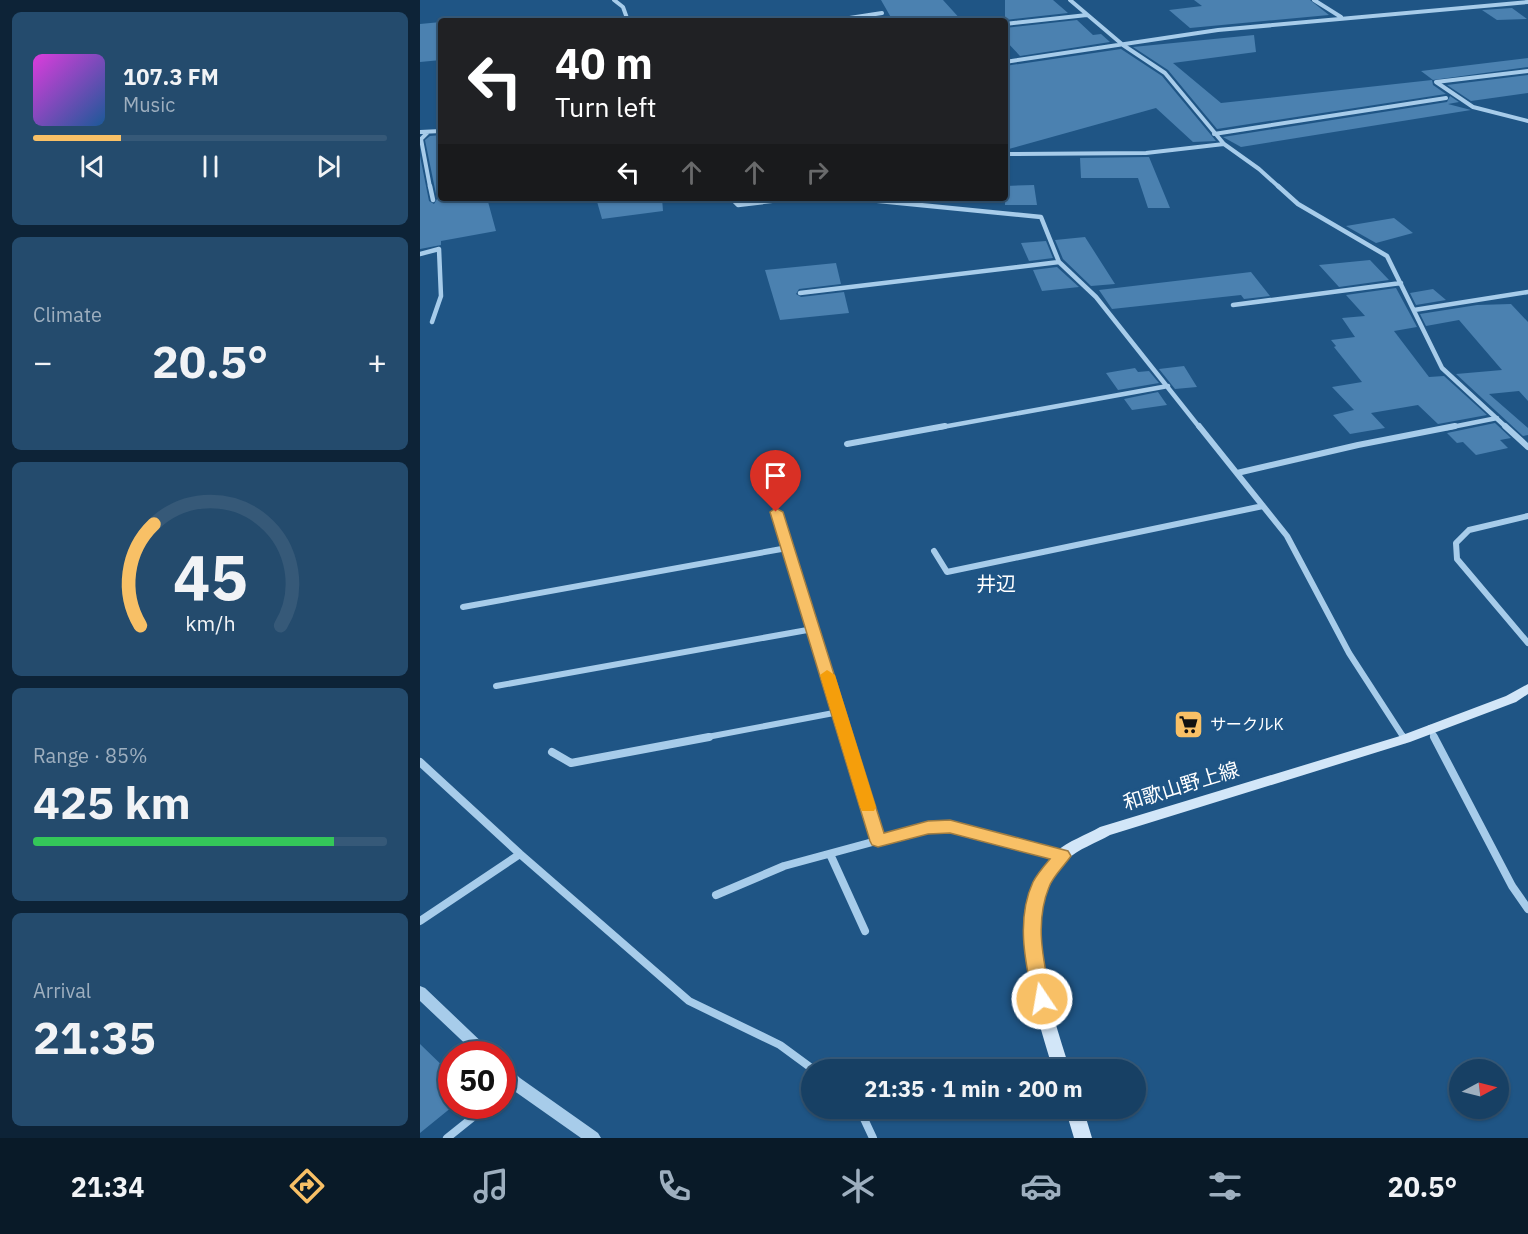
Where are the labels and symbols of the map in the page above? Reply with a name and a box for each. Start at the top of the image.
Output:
pin [750,450,801,512]
district label: 井辺 [976,570,1016,597]
supermarket icon: サークルK [1173,708,1205,740]
place label: サークルK [1210,714,1284,734]
street label: 和歌山野上線 [1120,755,1242,816]
position arrow [1010,967,1074,1031]
speed limit sign: 50 [438,1041,516,1119]
north arrow [1449,1059,1509,1119]

